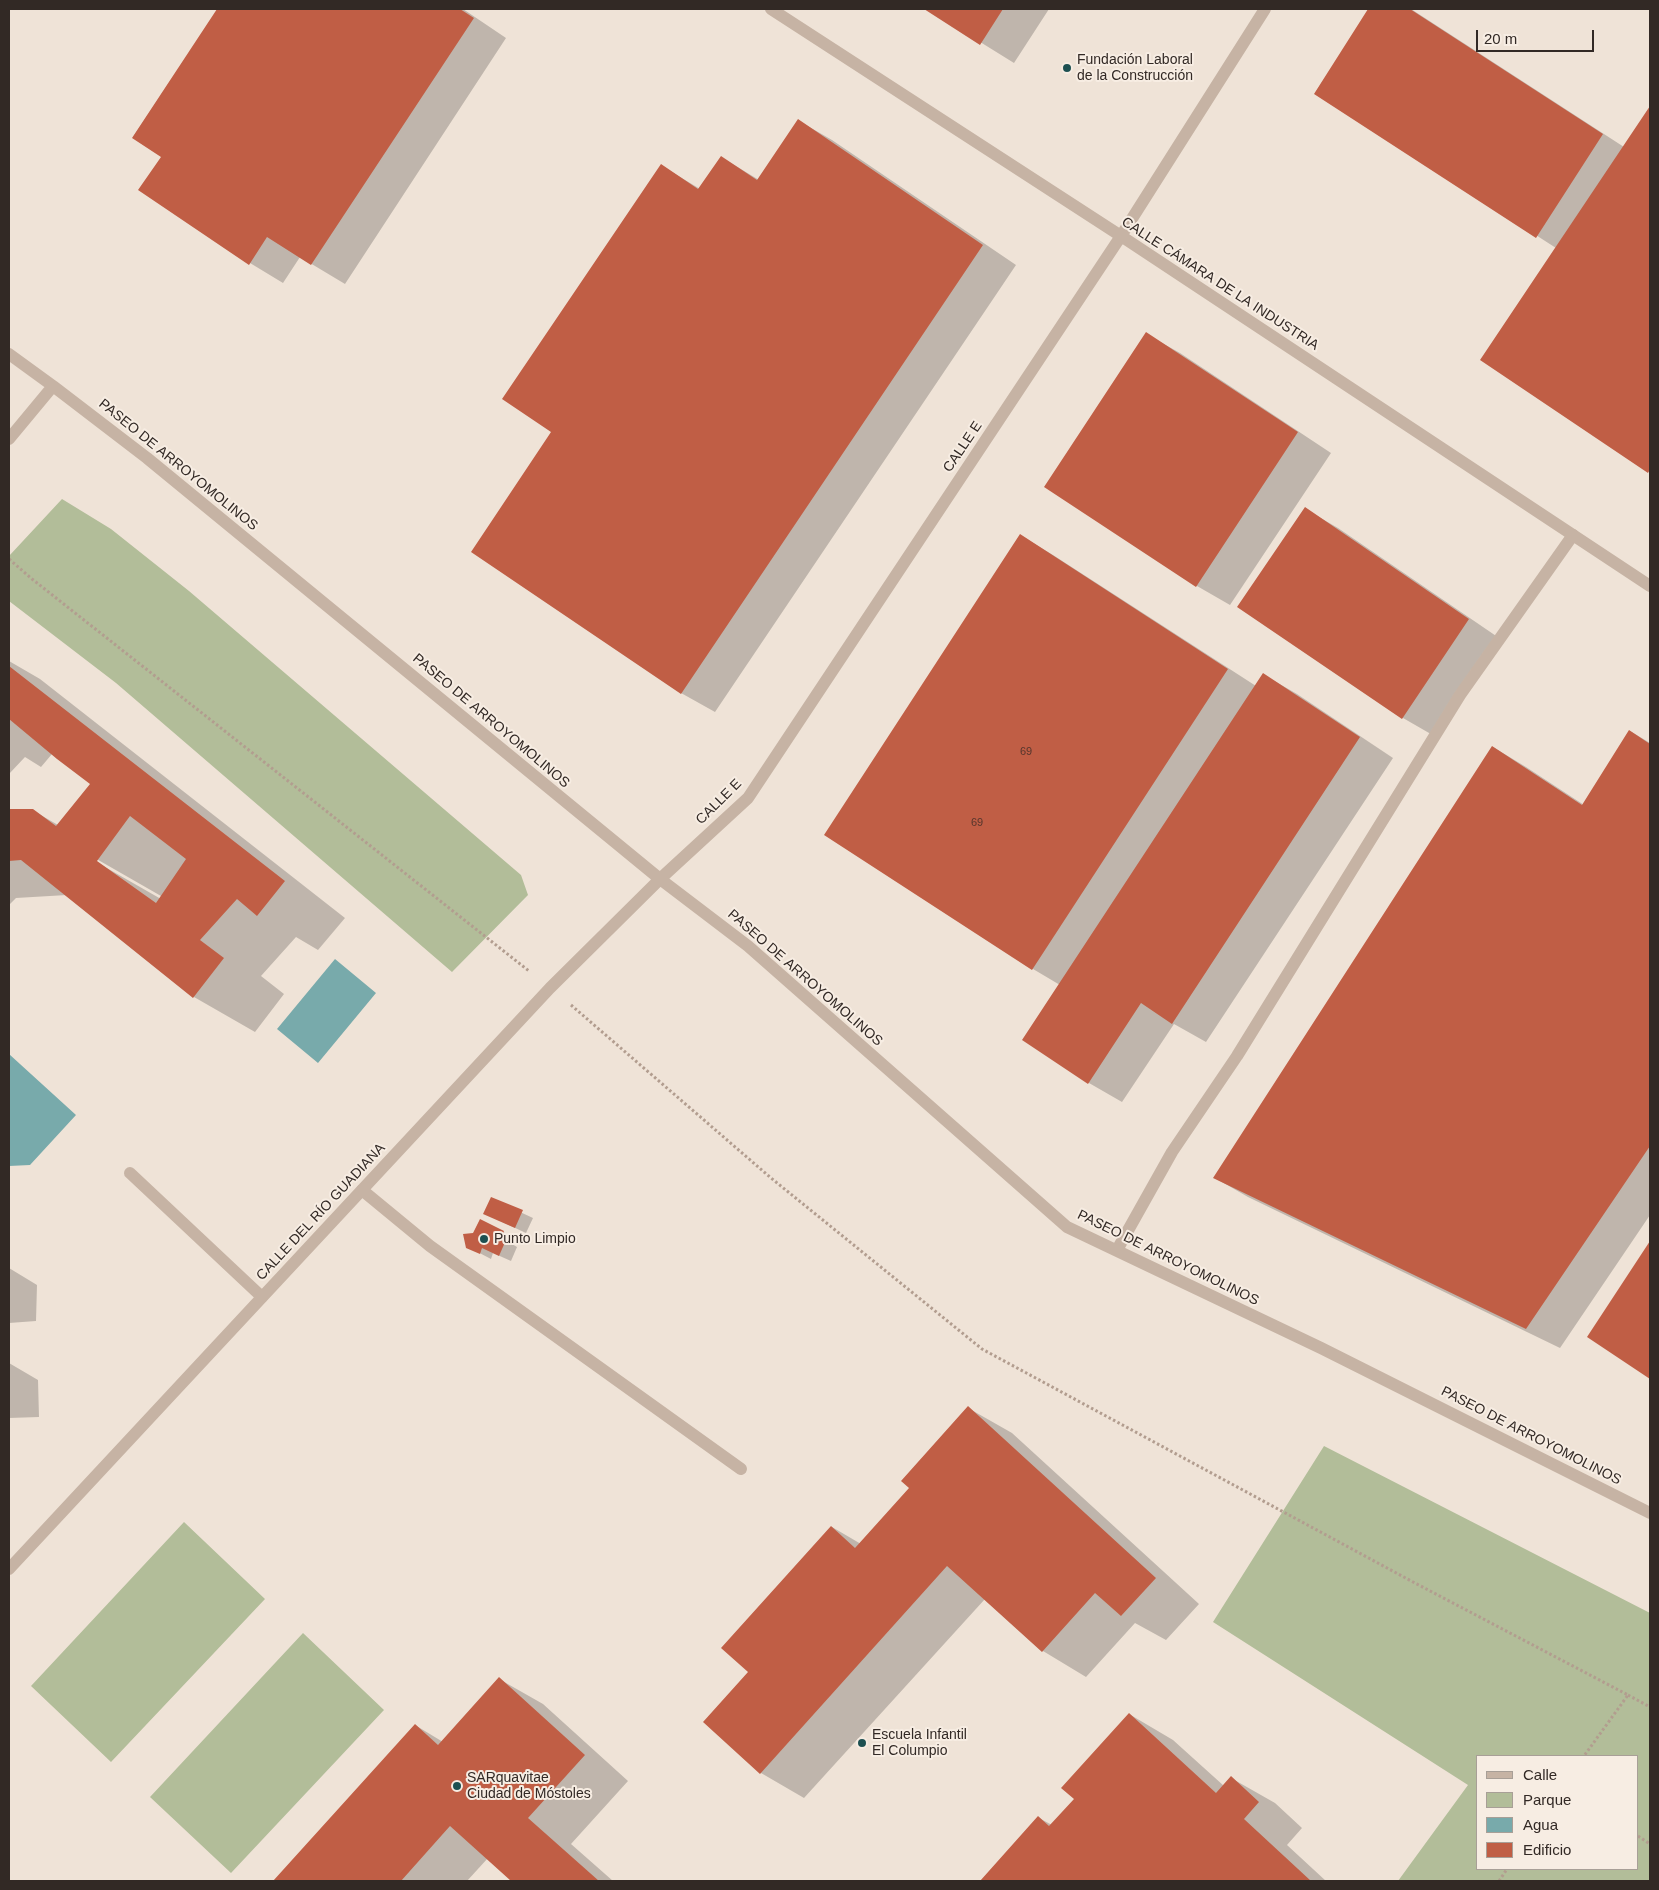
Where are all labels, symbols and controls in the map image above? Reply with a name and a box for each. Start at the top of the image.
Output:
scale bar [1479,20,1596,52]
text: 20 m [1484,30,1517,47]
place label: Fundación Laboral de la Construcción [1077,52,1193,84]
marker: Fundación Laboral de la Construcción [1061,62,1073,74]
street label: CALLE CÁMARA DE LA INDUSTRIA [1118,214,1322,354]
street label: PASEO DE ARROYOMOLINOS [95,396,261,534]
street label: CALLE E [940,418,986,476]
street label: PASEO DE ARROYOMOLINOS [409,650,573,792]
house number: 69 [1020,745,1032,759]
street label: CALLE E [693,776,745,828]
house number: 69 [971,816,983,830]
street label: PASEO DE ARROYOMOLINOS [724,906,886,1050]
street label: CALLE DEL RÍO GUADIANA [253,1140,389,1284]
street label: PASEO DE ARROYOMOLINOS [1075,1207,1261,1309]
place label: Punto Limpio [494,1231,576,1247]
marker: Punto Limpio [478,1233,490,1245]
street label: PASEO DE ARROYOMOLINOS [1438,1383,1624,1489]
place label: Escuela Infantil El Columpio [872,1727,967,1760]
marker: Escuela Infantil El Columpio [856,1737,868,1749]
legend [1476,1755,1639,1870]
text: Calle [1523,1766,1557,1783]
place label: SARquavitae Ciudad de Móstoles [467,1770,591,1802]
marker: SARquavitae Ciudad de Móstoles [451,1780,463,1792]
text: Parque [1523,1791,1571,1808]
text: Agua [1523,1816,1558,1833]
text: Edificio [1523,1841,1571,1858]

